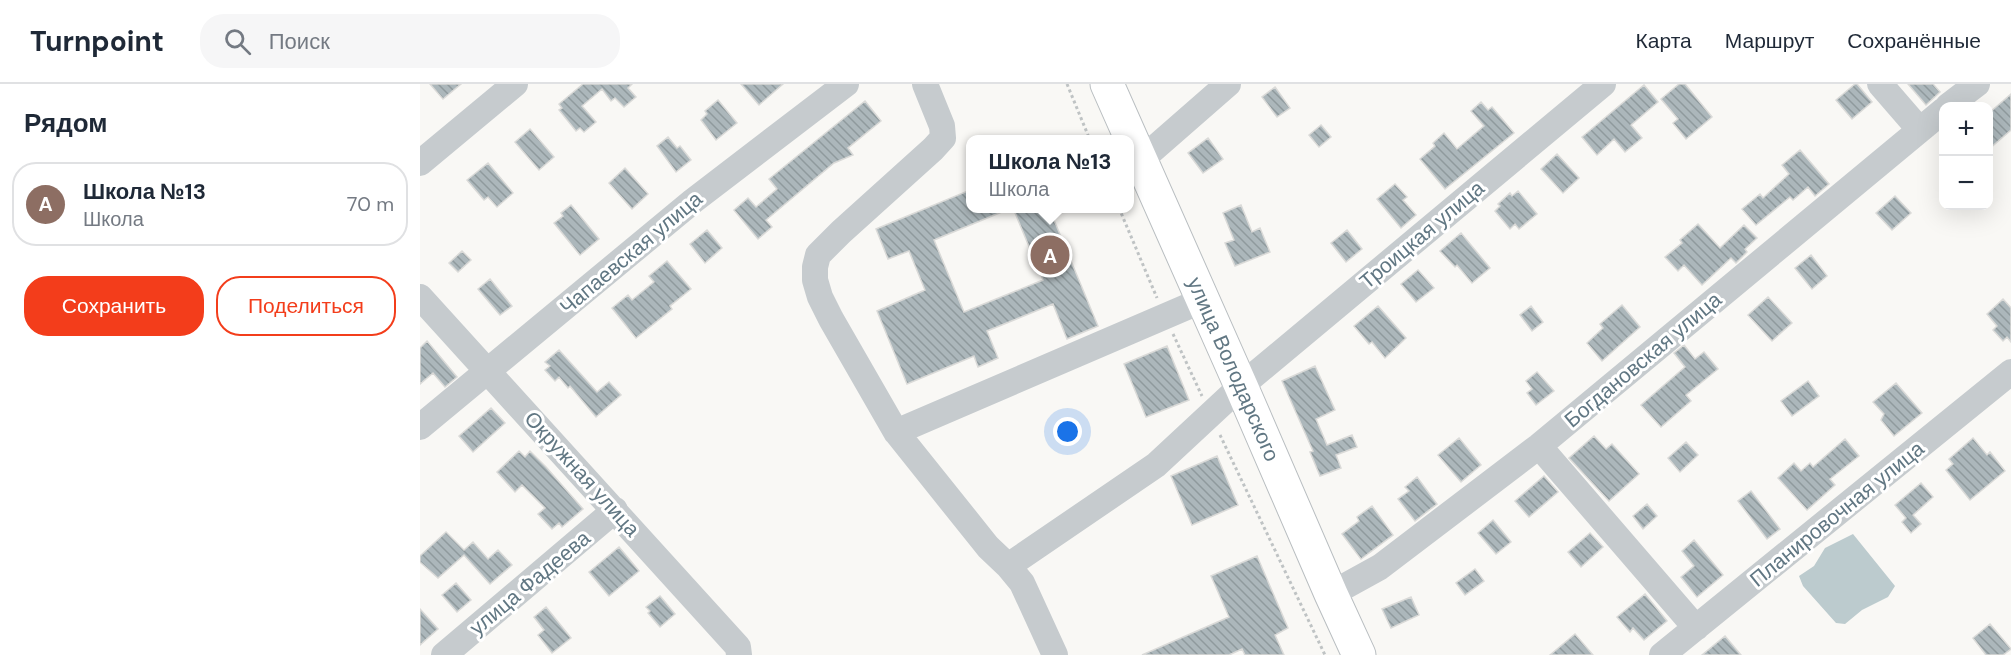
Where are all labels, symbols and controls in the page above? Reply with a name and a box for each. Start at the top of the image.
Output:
search box [200,14,620,68]
text: Turnpoint [30,23,164,60]
icon: search [221,25,254,58]
text: Поиск [269,27,330,56]
text: Карта [1636,27,1692,55]
text: Маршрут [1725,27,1814,55]
text: Сохранённые [1847,27,1981,55]
map controls [1939,102,1993,210]
button: + [1939,102,1993,156]
text: Рядом [24,106,107,140]
popup [966,135,1134,213]
text: Школа №13 [989,147,1111,176]
button: − [1939,156,1993,210]
street label: Троицкая улица [1354,174,1491,295]
text: Школа [989,176,1049,202]
text: Школа №13 [83,177,206,206]
street label: Чапаевская улица [554,185,708,321]
text: A [38,191,53,217]
text: 70 m [347,191,394,217]
text: Школа [83,206,144,232]
pin: A [1030,232,1070,278]
street label: улица Володарского [1180,273,1286,466]
button: Сохранить [24,276,204,336]
button: Поделиться [216,276,396,336]
street label: Богдановская улица [1559,286,1728,434]
street label: Окружная улица [518,405,646,543]
your location [1053,417,1082,446]
street label: Планировочная улица [1744,435,1930,593]
street label: улица Фадеева [464,524,596,642]

